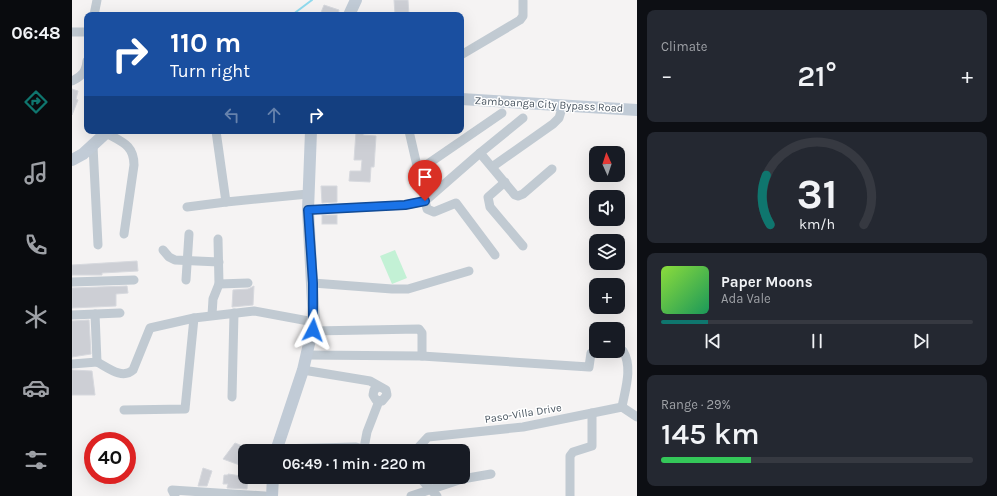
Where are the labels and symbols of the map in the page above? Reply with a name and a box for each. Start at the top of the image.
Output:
street label: Zamboanga City Bypass Road [474,94,624,115]
north arrow [589,146,625,182]
pin [408,160,442,201]
position arrow [292,309,334,351]
street label: Paso-Villa Drive [484,401,563,426]
speed limit sign: 40 [84,432,136,484]

